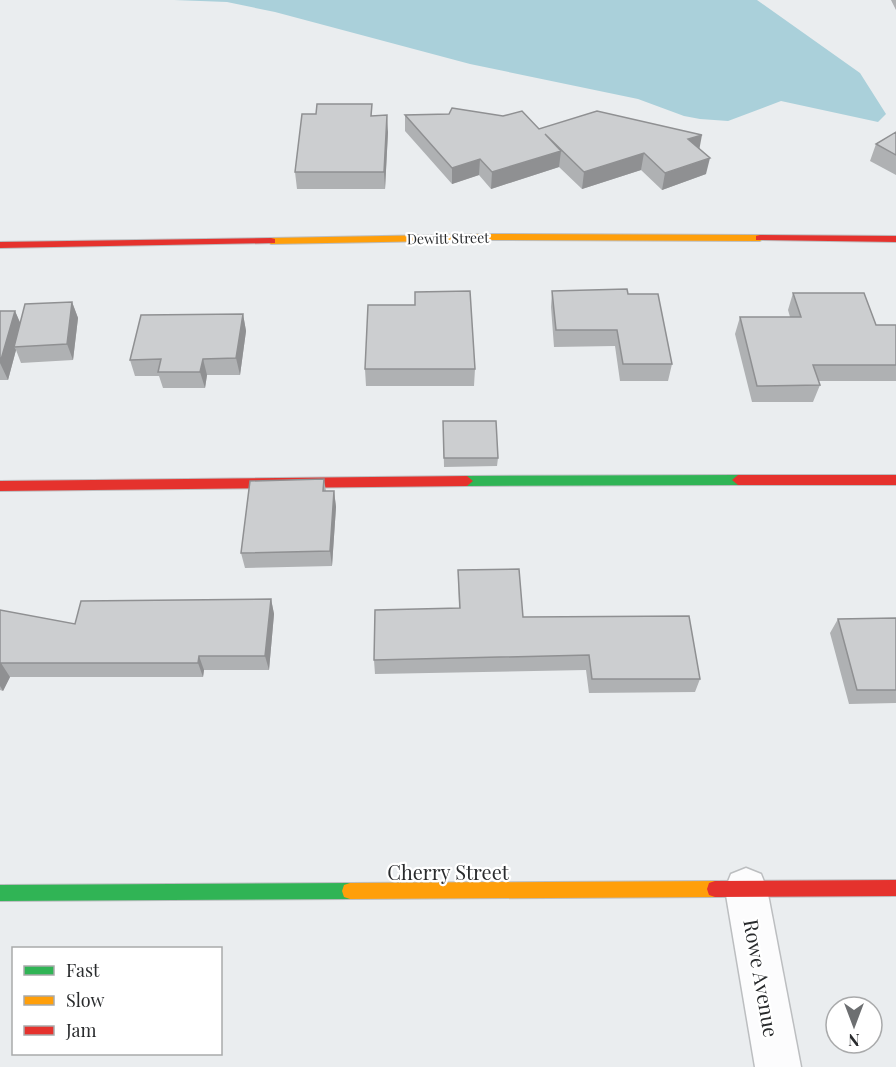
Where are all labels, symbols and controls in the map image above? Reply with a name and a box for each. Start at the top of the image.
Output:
street label: Dewitt Street [407,228,490,248]
street label: Cherry Street [387,858,510,885]
street label: Rowe Avenue [738,917,786,1039]
legend [12,947,222,1055]
text: Fast [66,958,100,982]
text: Slow [66,988,104,1012]
north arrow [824,995,884,1055]
text: Jam [65,1018,96,1042]
text: N [848,1030,860,1051]

